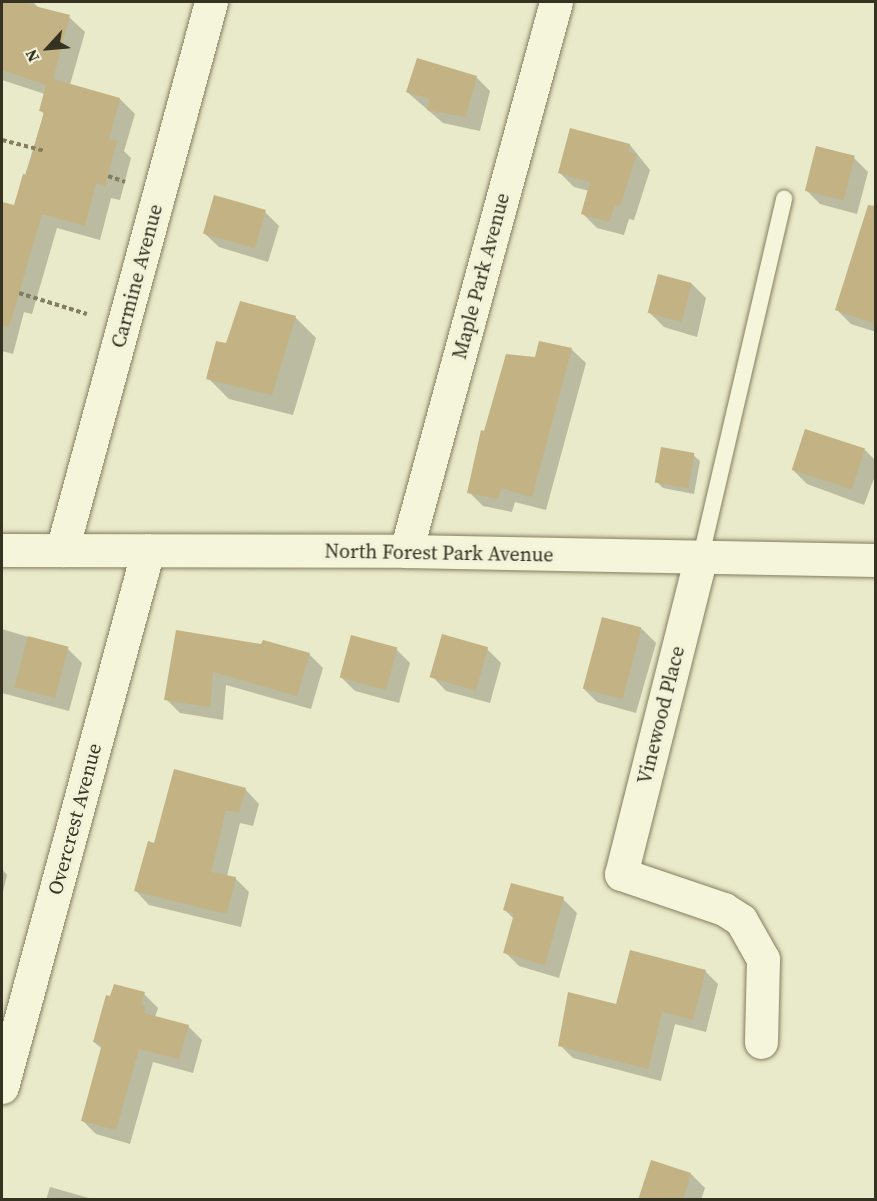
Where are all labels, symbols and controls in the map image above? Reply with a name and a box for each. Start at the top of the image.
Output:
north arrow [18,18,78,78]
text: N [19,46,44,66]
street label: Maple Park Avenue [447,190,515,362]
street label: Carmine Avenue [106,202,168,350]
street label: North Forest Park Avenue [324,539,554,567]
street label: Vinewood Place [632,643,690,787]
street label: Overcrest Avenue [43,741,107,897]

